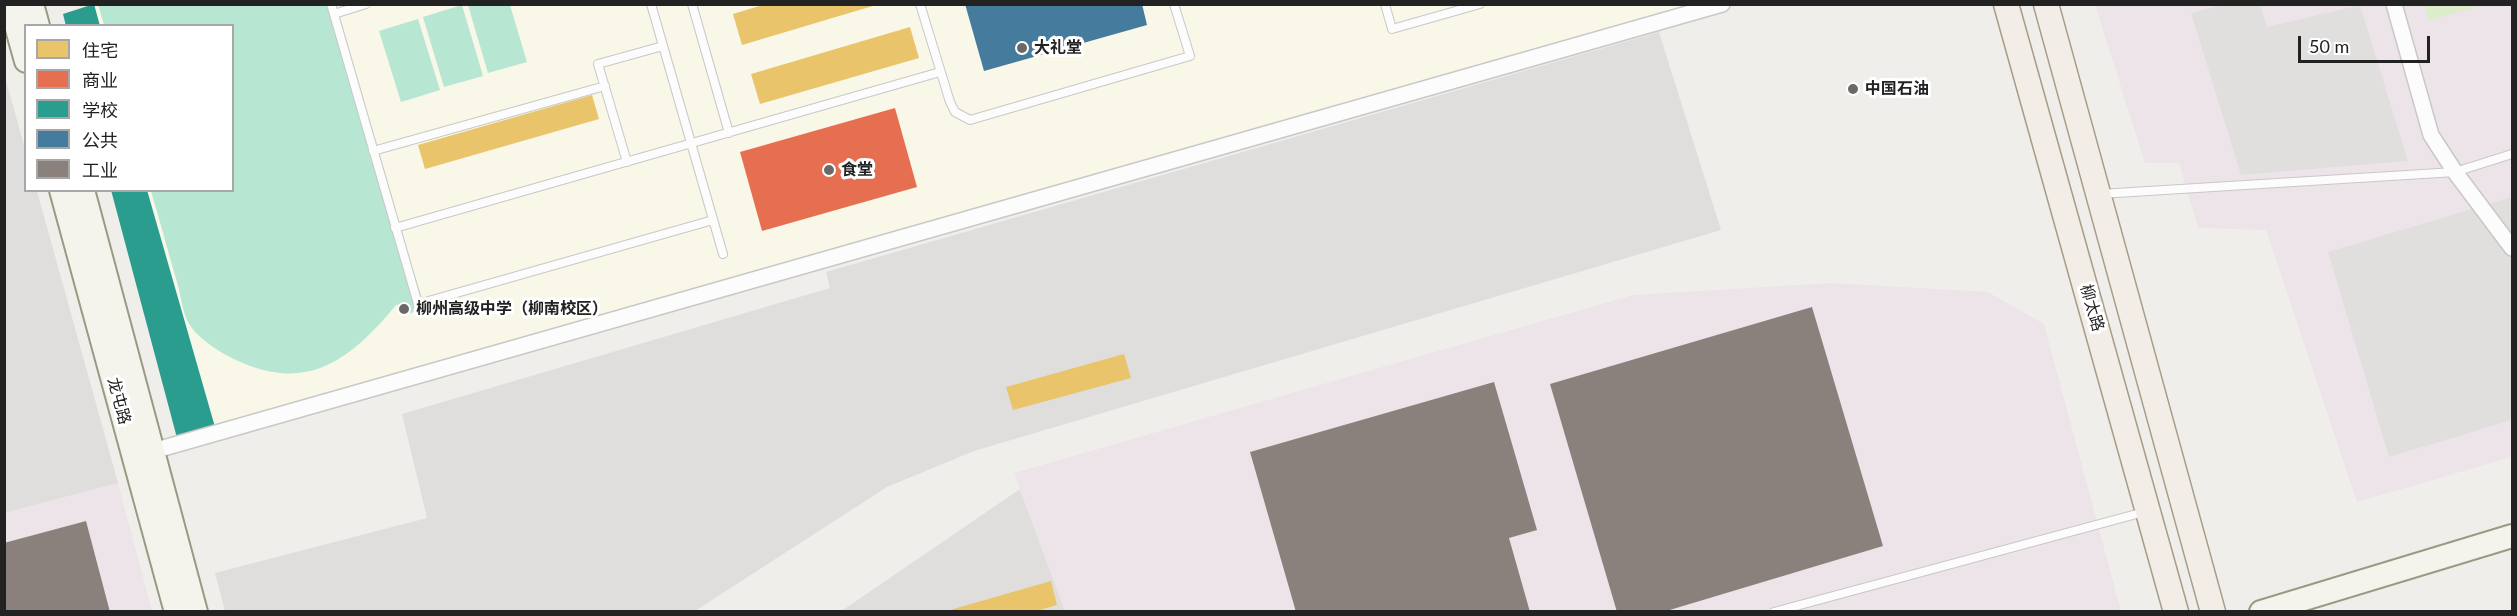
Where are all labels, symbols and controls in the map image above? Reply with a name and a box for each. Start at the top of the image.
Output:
legend [24,24,234,192]
scale bar [2301,24,2433,62]
text: 50 m [2309,35,2349,57]
place label: 大礼堂 [1034,38,1082,58]
text: 住宅 [82,39,118,61]
marker: 大礼堂 [1015,41,1029,55]
text: 商业 [82,69,118,91]
place label: 中国石油 [1865,79,1929,99]
marker: 中国石油 [1846,82,1860,96]
text: 学校 [82,99,118,121]
text: 公共 [82,129,118,151]
text: 工业 [82,159,118,181]
place label: 食堂 [841,160,873,180]
marker: 食堂 [822,163,836,177]
street label: 柳太路 [2076,282,2108,334]
place label: 柳州高级中学（柳南校区） [416,299,608,319]
marker: 柳州高级中学（柳南校区） [397,302,411,316]
street label: 龙屯路 [104,375,134,427]

